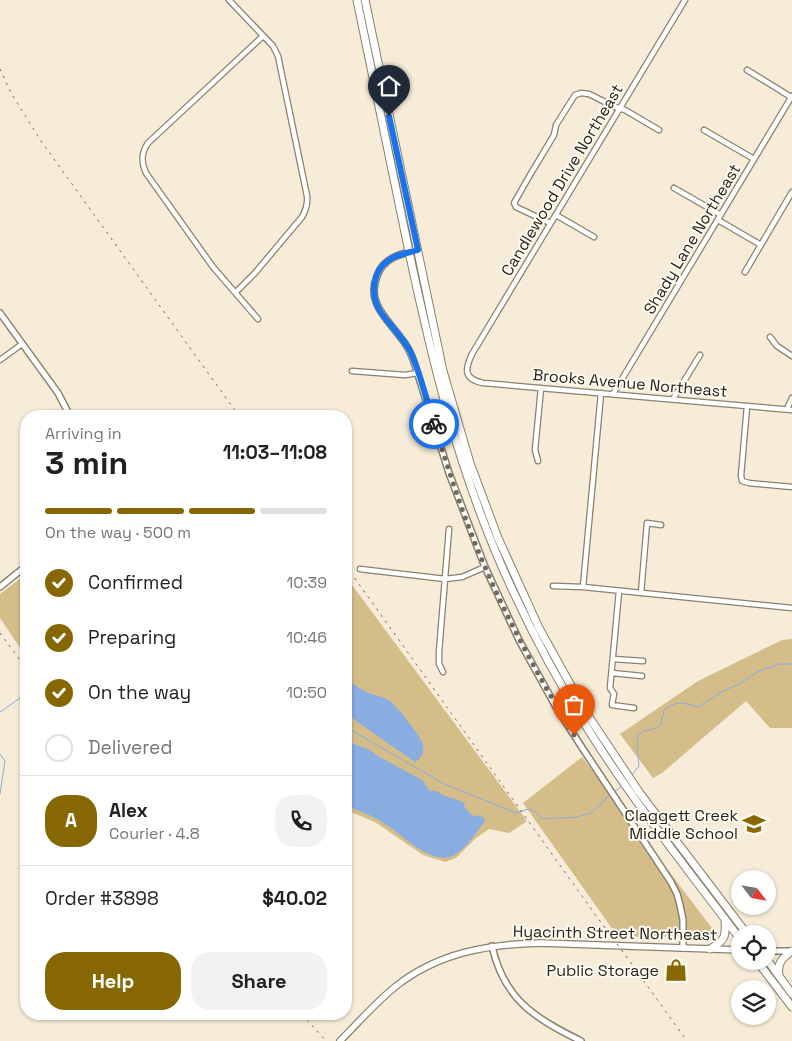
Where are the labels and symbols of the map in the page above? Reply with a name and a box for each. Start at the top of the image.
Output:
pin [368,65,410,116]
street label: Candlewood Drive Northeast [496,80,628,280]
street label: Shady Lane Northeast [639,160,745,318]
street label: Brooks Avenue Northeast [532,364,728,402]
courier [409,399,459,449]
pin [553,684,595,735]
place label: Claggett Creek Middle School [625,805,738,844]
school or university icon: Claggett Creek Middle School [741,811,767,837]
north arrow [731,870,776,915]
street label: Hyacinth Street Northeast [513,921,717,945]
shop icon: Public Storage [663,957,689,983]
place label: Public Storage [547,960,659,981]

